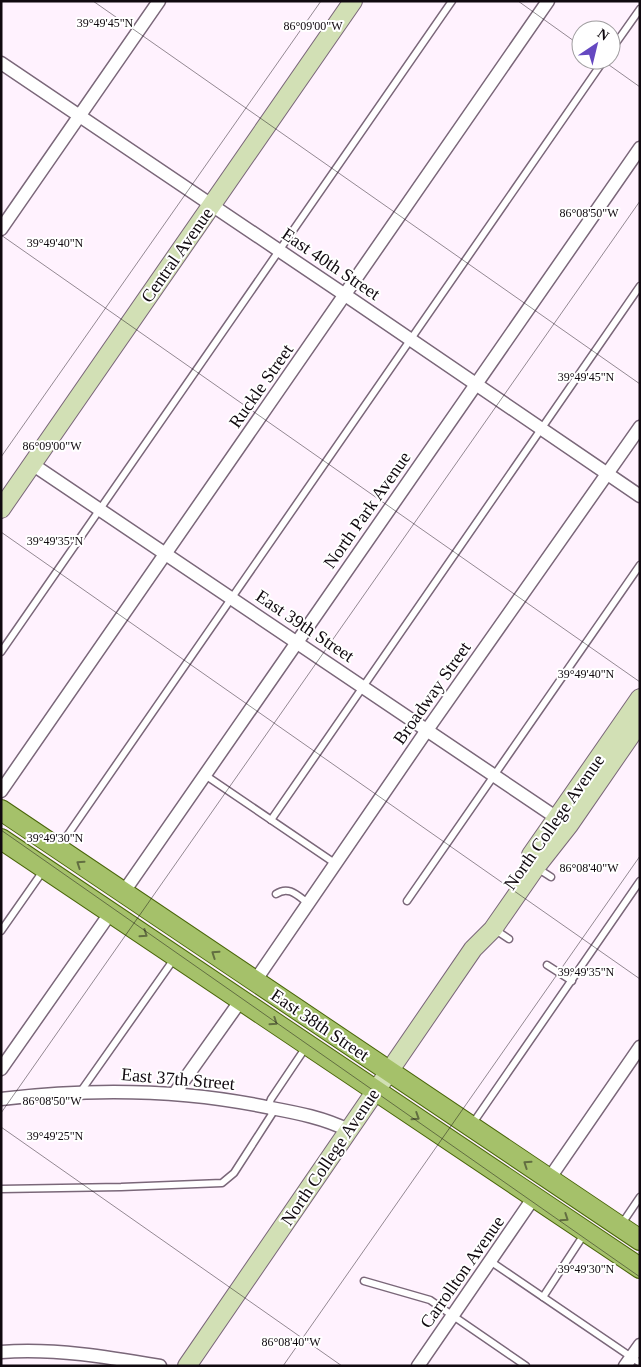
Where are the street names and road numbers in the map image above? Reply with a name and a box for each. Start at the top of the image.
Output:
street label: Central Avenue [137,204,217,306]
street label: East 40th Street [278,224,384,304]
street label: Ruckle Street [225,340,297,432]
street label: North Park Avenue [319,448,415,572]
street label: East 39th Street [252,586,358,666]
street label: Broadway Street [389,638,475,748]
street label: North College Avenue [500,750,608,894]
street label: East 38th Street [267,985,373,1065]
street label: East 37th Street [120,1064,236,1094]
street label: North College Avenue [277,1085,383,1229]
street label: Carrollton Avenue [416,1212,508,1332]

